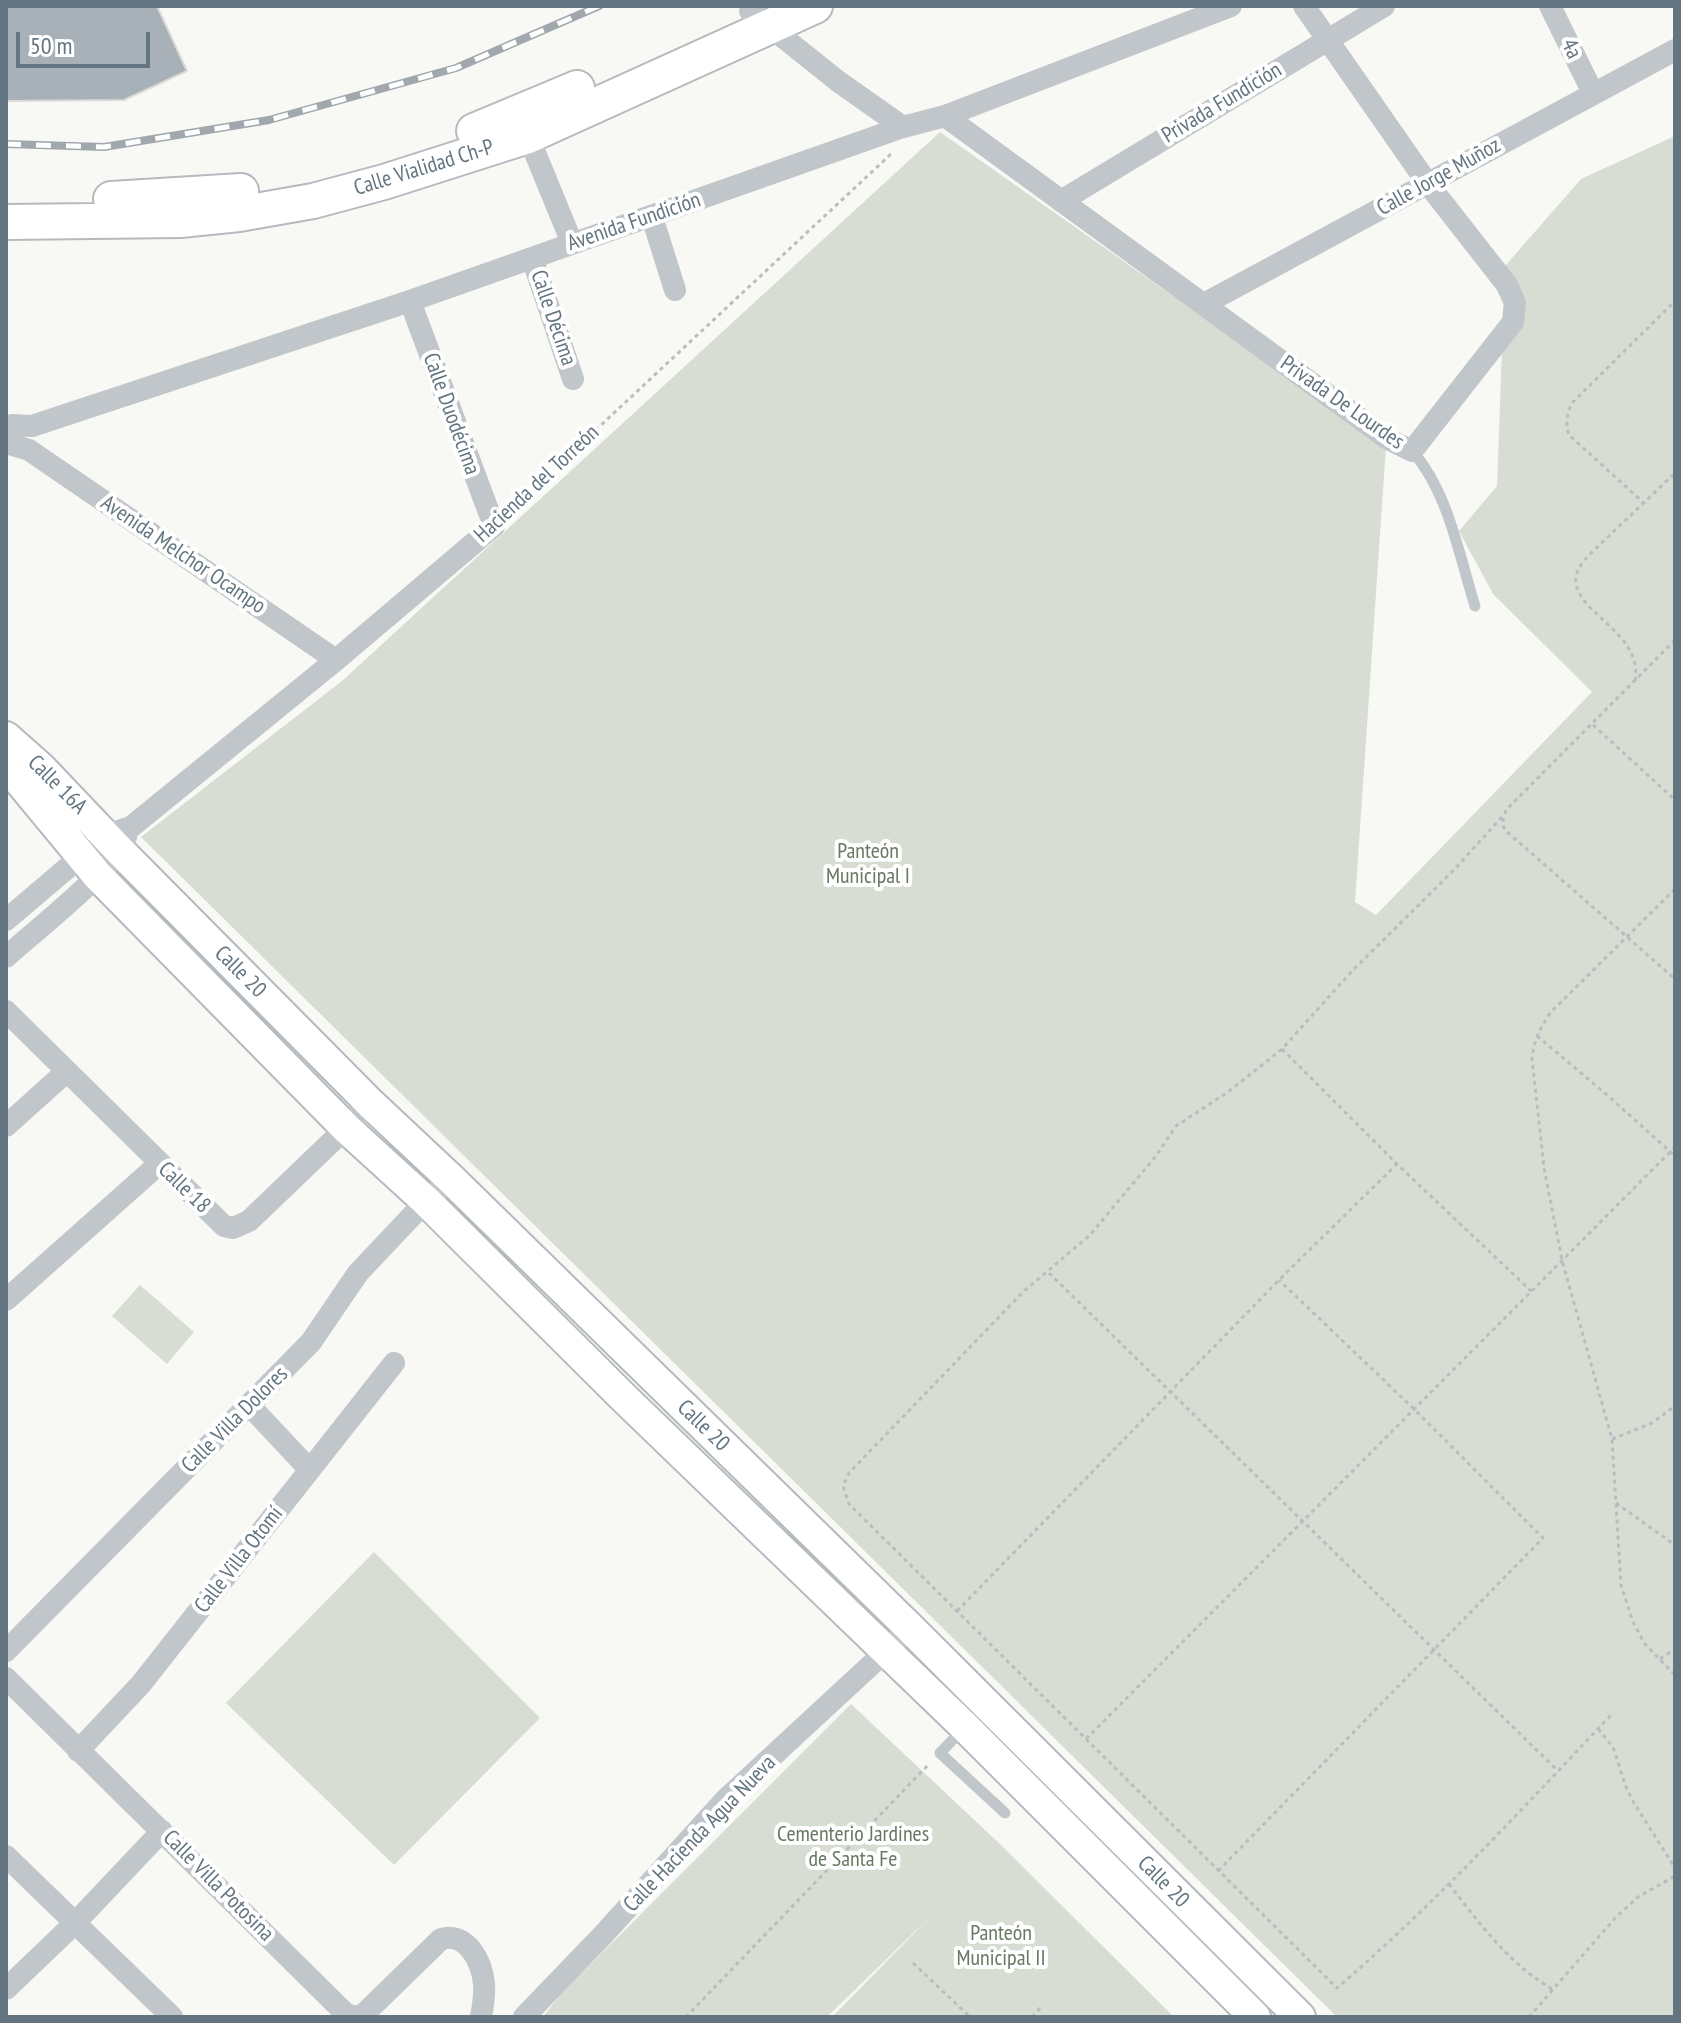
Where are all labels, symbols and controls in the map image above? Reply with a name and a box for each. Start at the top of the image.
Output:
scale bar [20,16,154,66]
text: 50 m [30,30,72,61]
street label: 4a [1555,35,1587,63]
street label: Privada Fundición [1157,57,1287,149]
street label: Calle Jorge Muñoz [1373,132,1505,222]
street label: Calle Vialidad Ch-P [351,134,497,202]
street label: Avenida Fundición [564,187,704,257]
street label: Calle Décima [524,267,582,369]
street label: Calle Duodécima [417,350,485,478]
street label: Privada De Lourdes [1275,351,1409,455]
street label: Hacienda del Torreón [469,420,605,548]
street label: Avenida Melchor Ocampo [96,490,270,620]
street label: Calle 16A [22,750,92,820]
park label: Panteón Municipal I [826,839,910,890]
street label: Calle 20 [209,941,271,1003]
street label: Calle 18 [152,1157,216,1219]
street label: Calle Villa Dolores [176,1361,294,1479]
street label: Calle 20 [671,1395,735,1457]
street label: Calle Villa Otomí [189,1502,289,1618]
street label: Calle Hacienda Agua Nueva [618,1750,782,1918]
park label: Cementerio Jardines de Santa Fe [777,1822,929,1874]
street label: Calle Villa Potosina [157,1825,279,1947]
street label: Calle 20 [1132,1851,1194,1913]
park label: Panteón Municipal II [956,1921,1046,1972]

